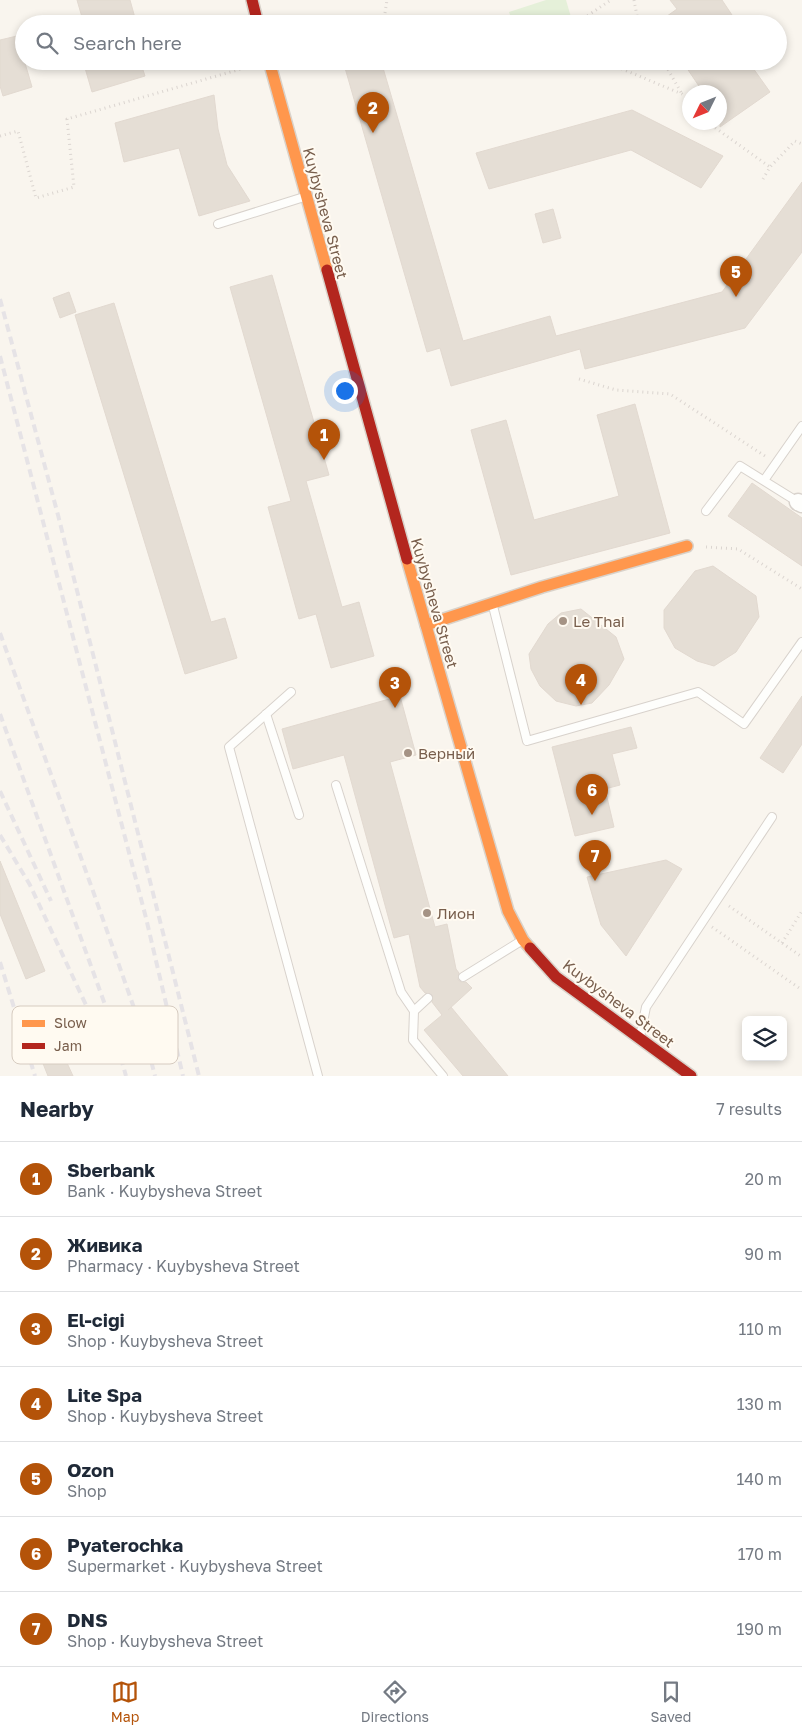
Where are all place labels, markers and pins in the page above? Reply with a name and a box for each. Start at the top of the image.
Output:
pin: 2 [357,92,389,133]
pin: 5 [720,256,752,297]
pin: 1 [308,419,340,460]
place label: Le Thai [573,612,625,630]
marker: Le Thai [557,615,569,627]
pin: 4 [565,664,597,705]
pin: 3 [379,667,411,708]
place label: Верный [418,744,475,762]
marker: Верный [402,747,414,759]
pin: 6 [576,774,608,815]
pin: 7 [579,840,611,881]
place label: Лион [437,904,475,922]
marker: Лион [421,907,433,919]

